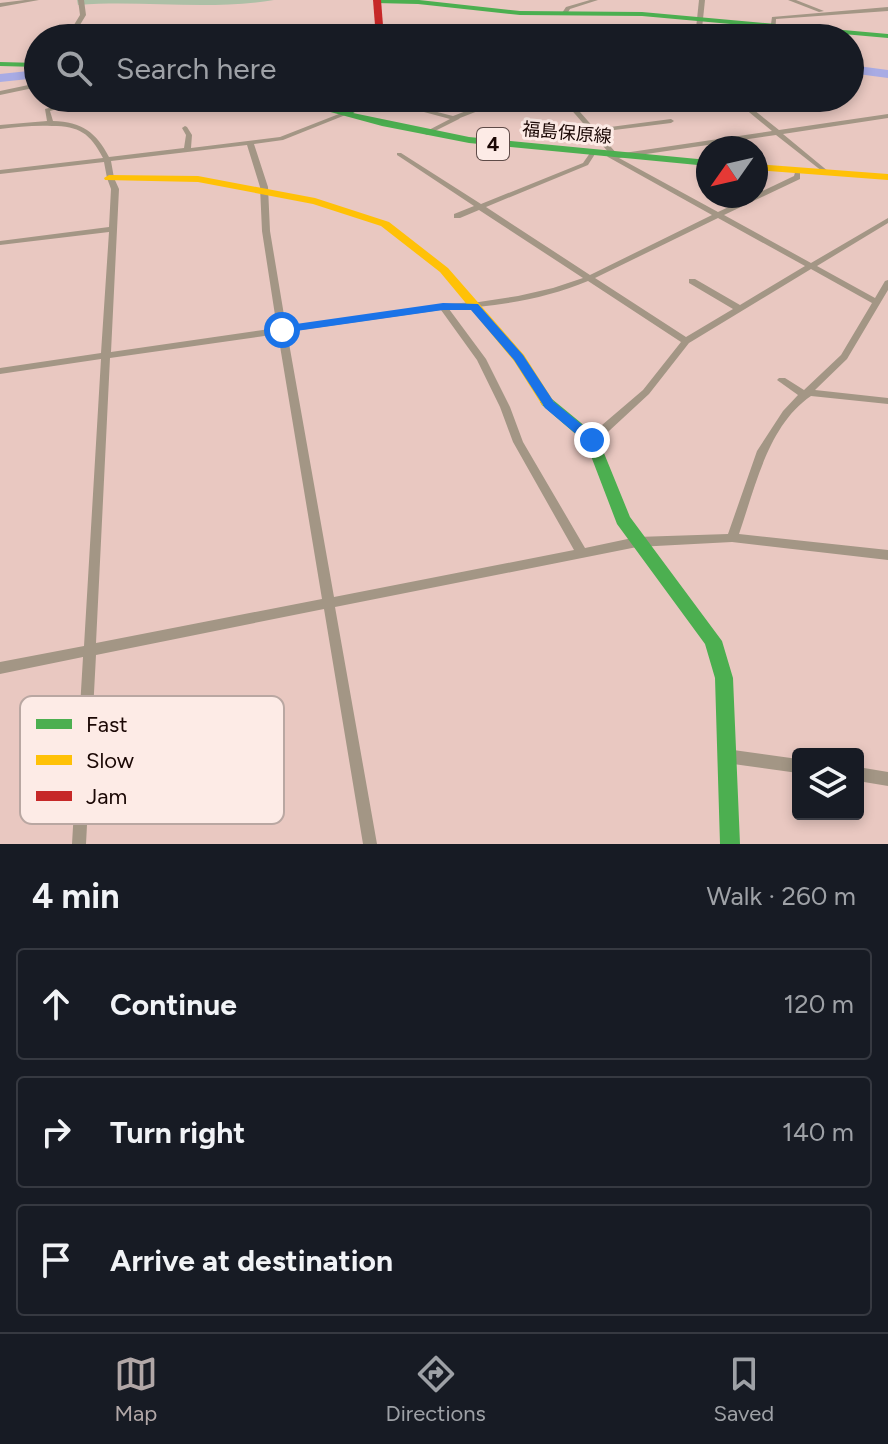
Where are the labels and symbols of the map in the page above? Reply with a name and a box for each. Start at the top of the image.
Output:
street label: 福島保原線 [521,118,613,148]
road number: 4 [477,128,509,160]
north arrow [696,136,768,208]
route start [264,312,300,348]
route end [574,422,610,458]
legend [20,696,284,824]
text: Fast [86,711,128,738]
text: Slow [86,747,135,774]
text: Jam [86,783,127,810]

